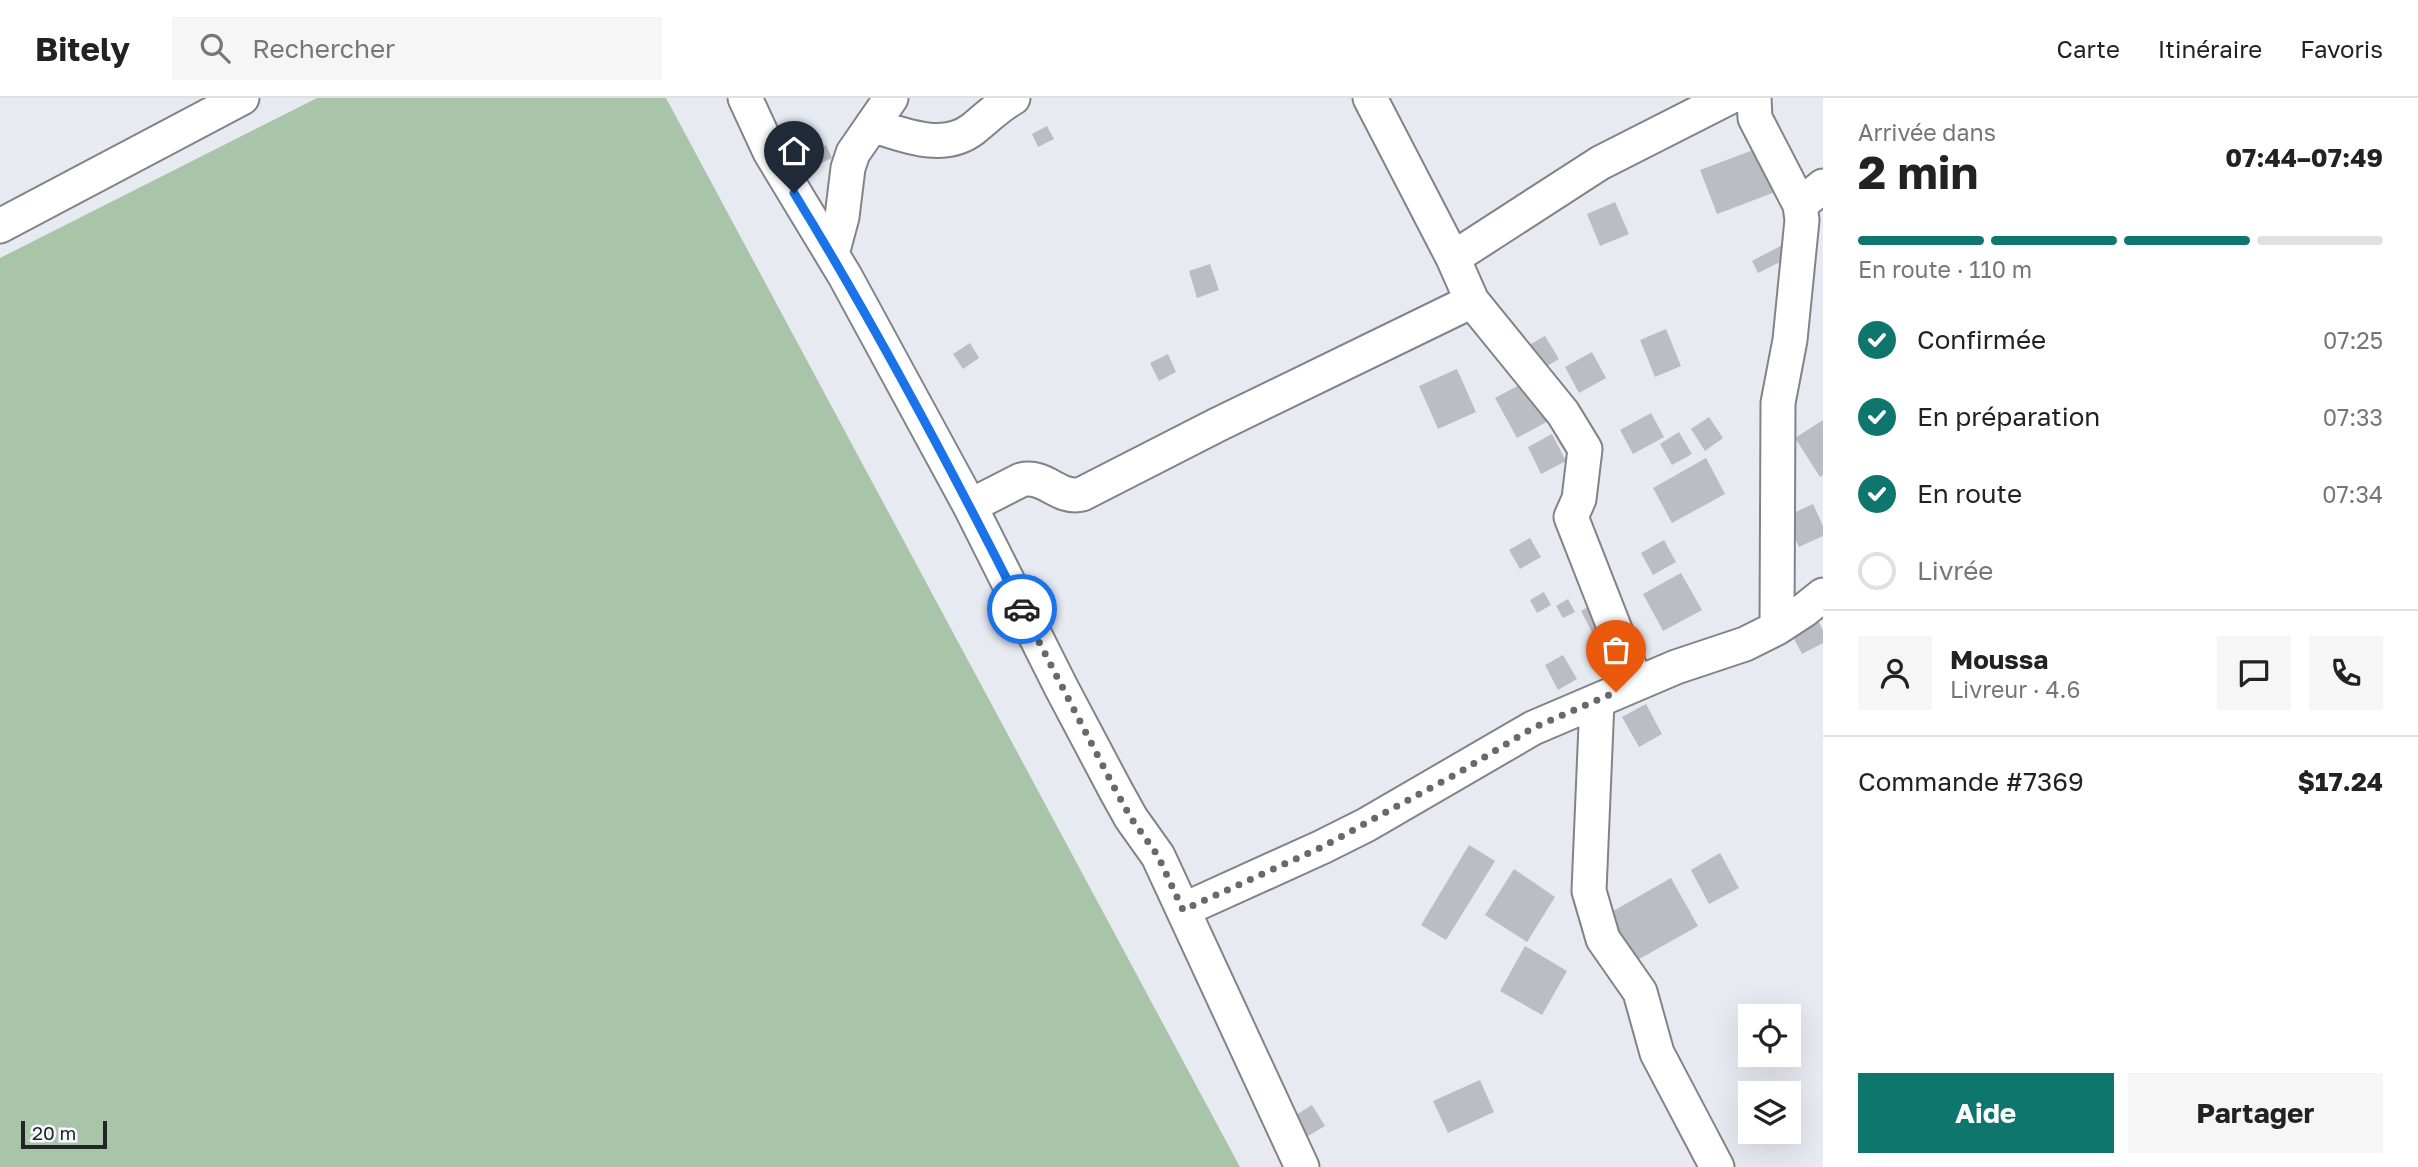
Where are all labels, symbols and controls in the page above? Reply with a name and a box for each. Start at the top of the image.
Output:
search box [172,17,662,80]
text: Bitely [35,29,130,68]
icon: search [196,29,234,67]
text: Rechercher [252,33,395,64]
text: Carte [2057,34,2120,63]
text: Itinéraire [2158,34,2262,63]
text: Favoris [2300,34,2383,63]
text: Arrivée dans [1858,118,1996,146]
pin [764,121,824,193]
icon: home [775,132,813,170]
text: 07:44–07:49 [2225,142,2383,173]
text: 2 min [1858,144,1978,199]
text: En route · 110 m [1858,255,2032,283]
icon: check [1858,321,1896,359]
text: Confirmée [1917,324,2046,355]
text: 07:25 [2323,326,2383,354]
icon: check [1858,398,1896,436]
text: En préparation [1917,401,2100,432]
text: 07:33 [2323,403,2383,431]
icon: check [1858,475,1896,513]
text: En route [1917,478,2022,509]
text: 07:34 [2322,480,2383,508]
text: Livrée [1917,555,1993,586]
courier [987,574,1057,644]
icon: car [1003,590,1041,628]
pin [1586,620,1646,692]
icon: bag [1597,631,1635,669]
button: person [1858,636,1932,710]
button: chat [2217,636,2291,710]
button: phone [2309,636,2383,710]
text: Moussa [1950,644,2048,675]
text: Livreur · 4.6 [1950,675,2080,703]
text: Commande #7369 [1858,766,2084,797]
text: $17.24 [2298,766,2383,797]
map controls [1738,1004,1801,1144]
button: locate [1738,1004,1801,1067]
button: Aide [1858,1073,2114,1153]
button: Partager [2128,1073,2383,1153]
button: layers [1738,1081,1801,1144]
scale bar [21,1118,107,1150]
text: 20 m [32,1121,76,1144]

